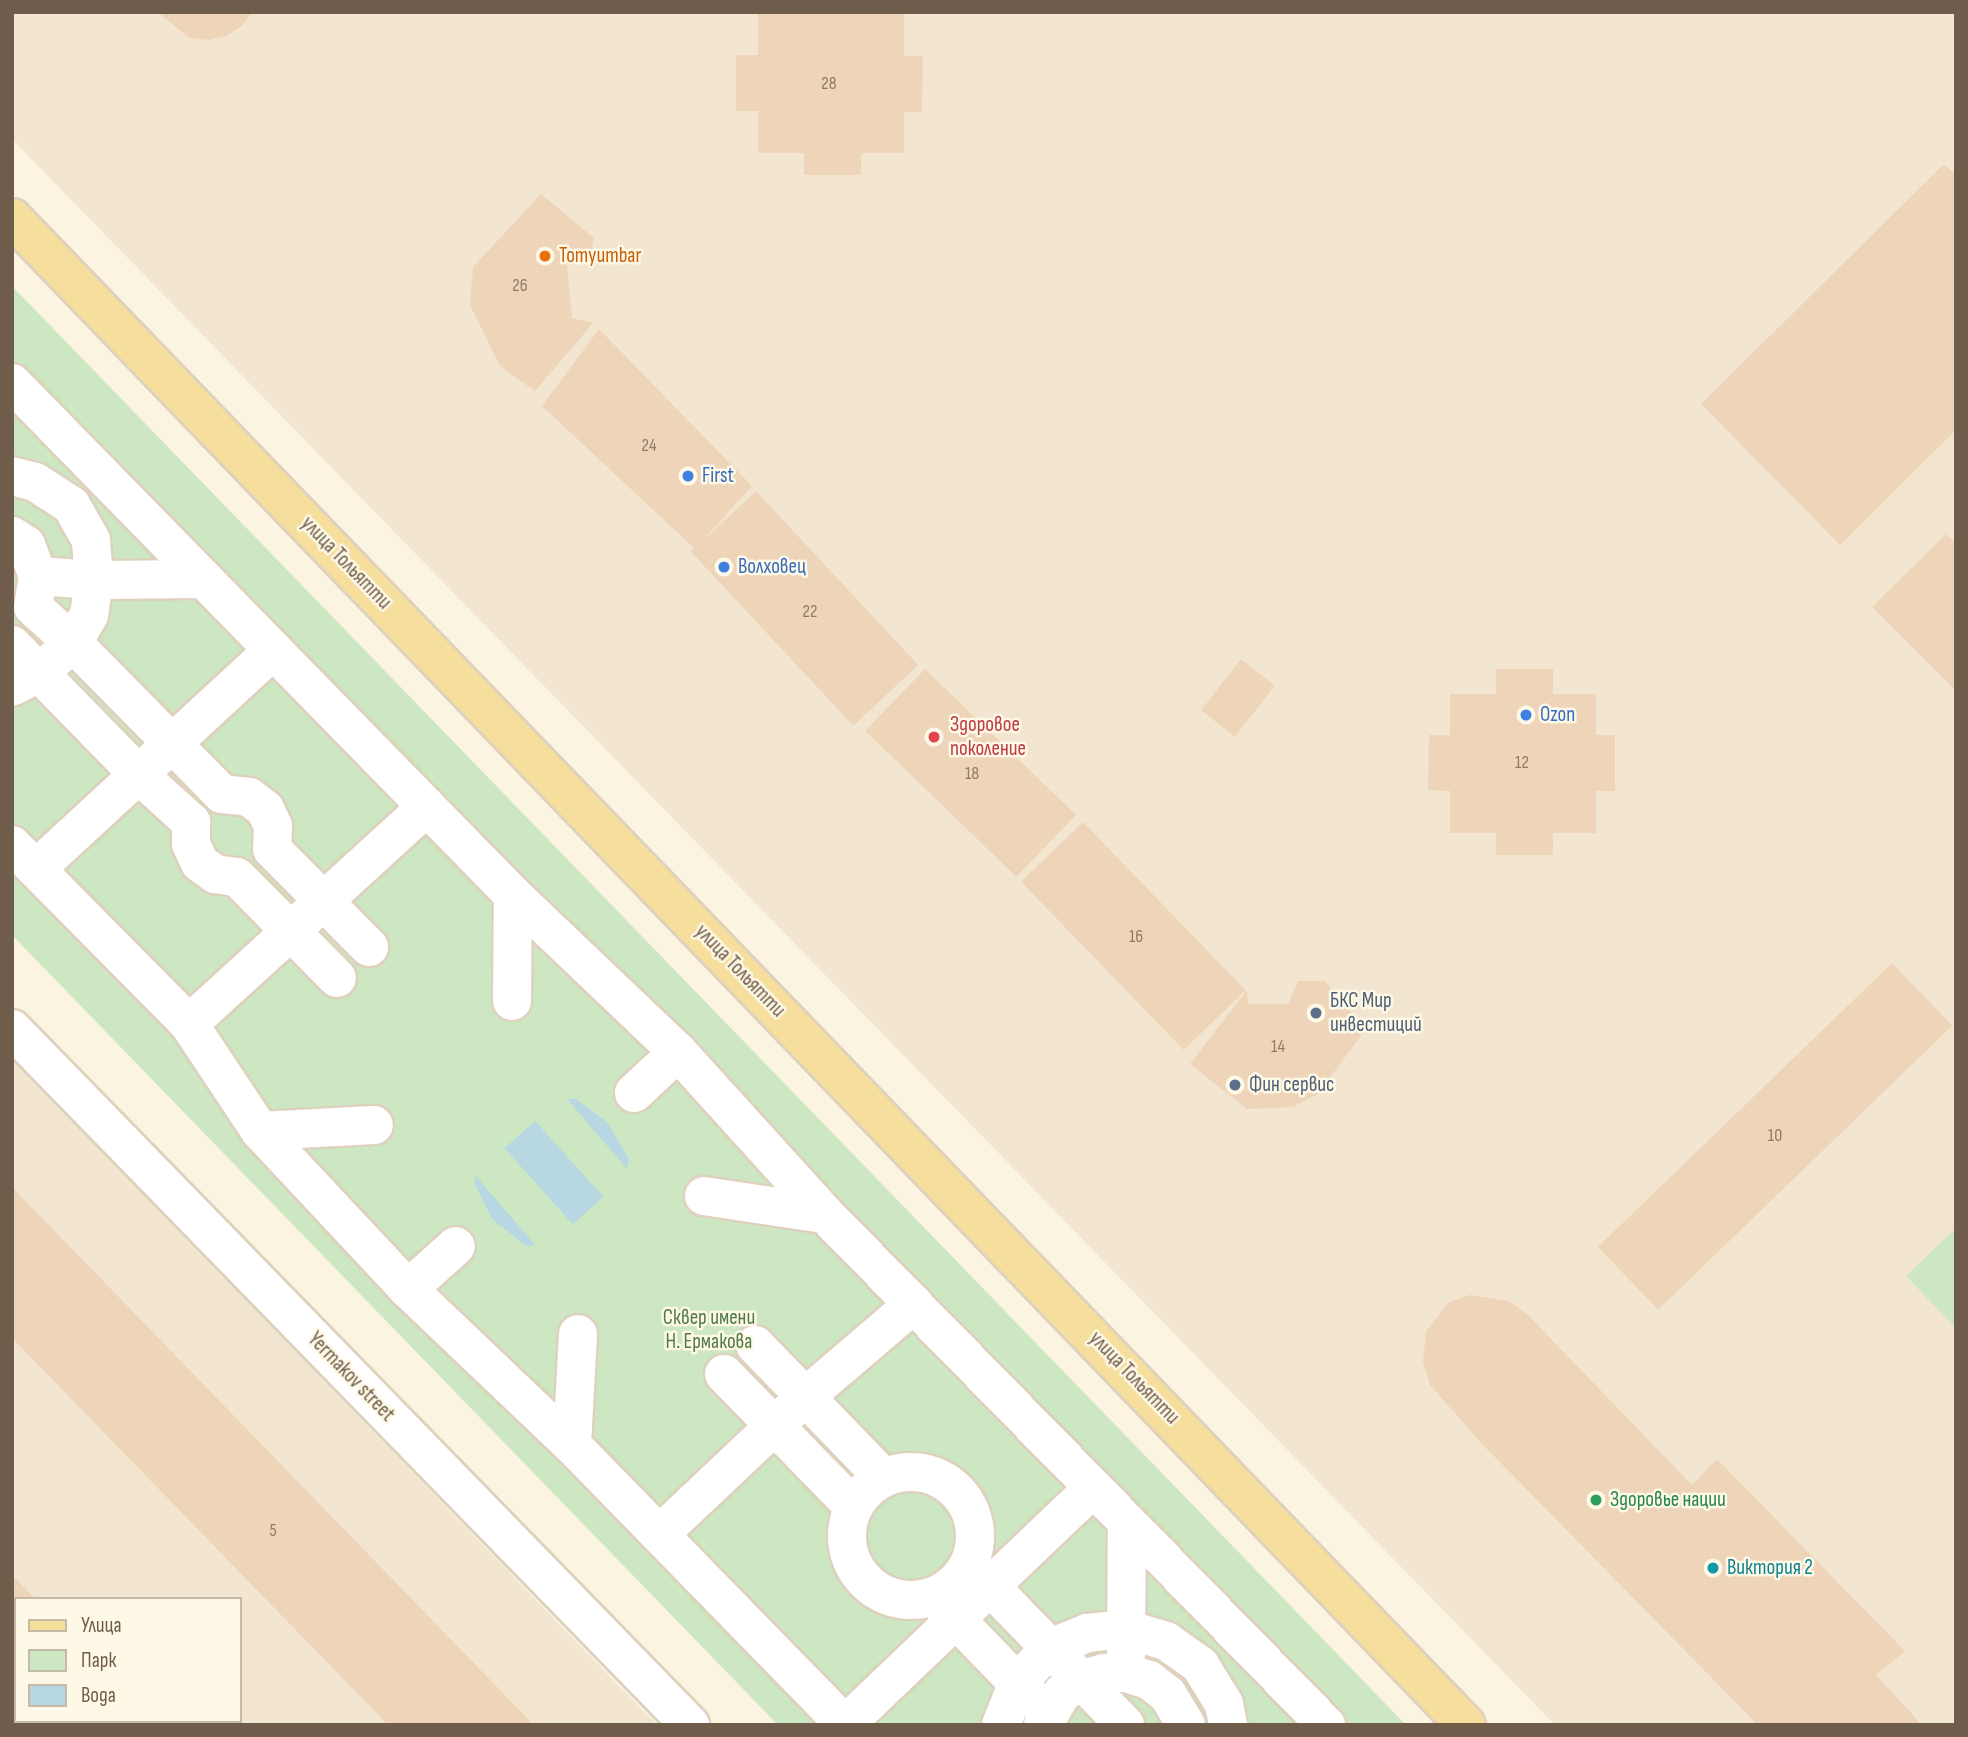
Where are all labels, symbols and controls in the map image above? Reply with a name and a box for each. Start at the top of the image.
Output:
house number: 28 [821,73,837,95]
place label: Tomyumbar [559,243,641,269]
marker: Tomyumbar [537,248,553,264]
house number: 26 [512,275,528,297]
house number: 24 [642,435,656,457]
place label: First [702,463,734,489]
marker: First [680,468,696,484]
street label: улица Тольятти [295,511,397,615]
place label: Волховец [738,554,806,580]
marker: Волховец [716,559,732,575]
house number: 22 [803,601,817,623]
place label: Ozon [1540,702,1575,728]
marker: Ozon [1518,707,1534,723]
place label: Здоровое поколение [950,712,1026,762]
marker: Здоровое поколение [924,727,944,747]
house number: 12 [1515,752,1529,774]
house number: 18 [965,763,979,785]
street label: улица Тольятти [689,919,791,1023]
house number: 16 [1129,926,1143,948]
place label: БКС Мир инвестиций [1330,988,1422,1038]
marker: БКС Мир инвестиций [1308,1005,1324,1021]
house number: 14 [1271,1036,1285,1058]
place label: Фин сервис [1249,1072,1335,1098]
marker: Фин сервис [1227,1077,1243,1093]
house number: 10 [1768,1125,1782,1147]
park label: Сквер имени Н. Ермакова [663,1305,755,1355]
street label: улица Тольятти [1083,1326,1185,1430]
street label: Yermakov street [302,1327,400,1427]
place label: Здоровье нации [1610,1487,1726,1513]
marker: Здоровье нации [1588,1492,1604,1508]
house number: 5 [269,1520,277,1542]
place label: Виктория 2 [1727,1555,1813,1581]
marker: Виктория 2 [1705,1560,1721,1576]
legend [14,1597,242,1723]
text: Улица [81,1613,122,1638]
text: Парк [81,1648,116,1673]
text: Вода [81,1683,116,1708]

